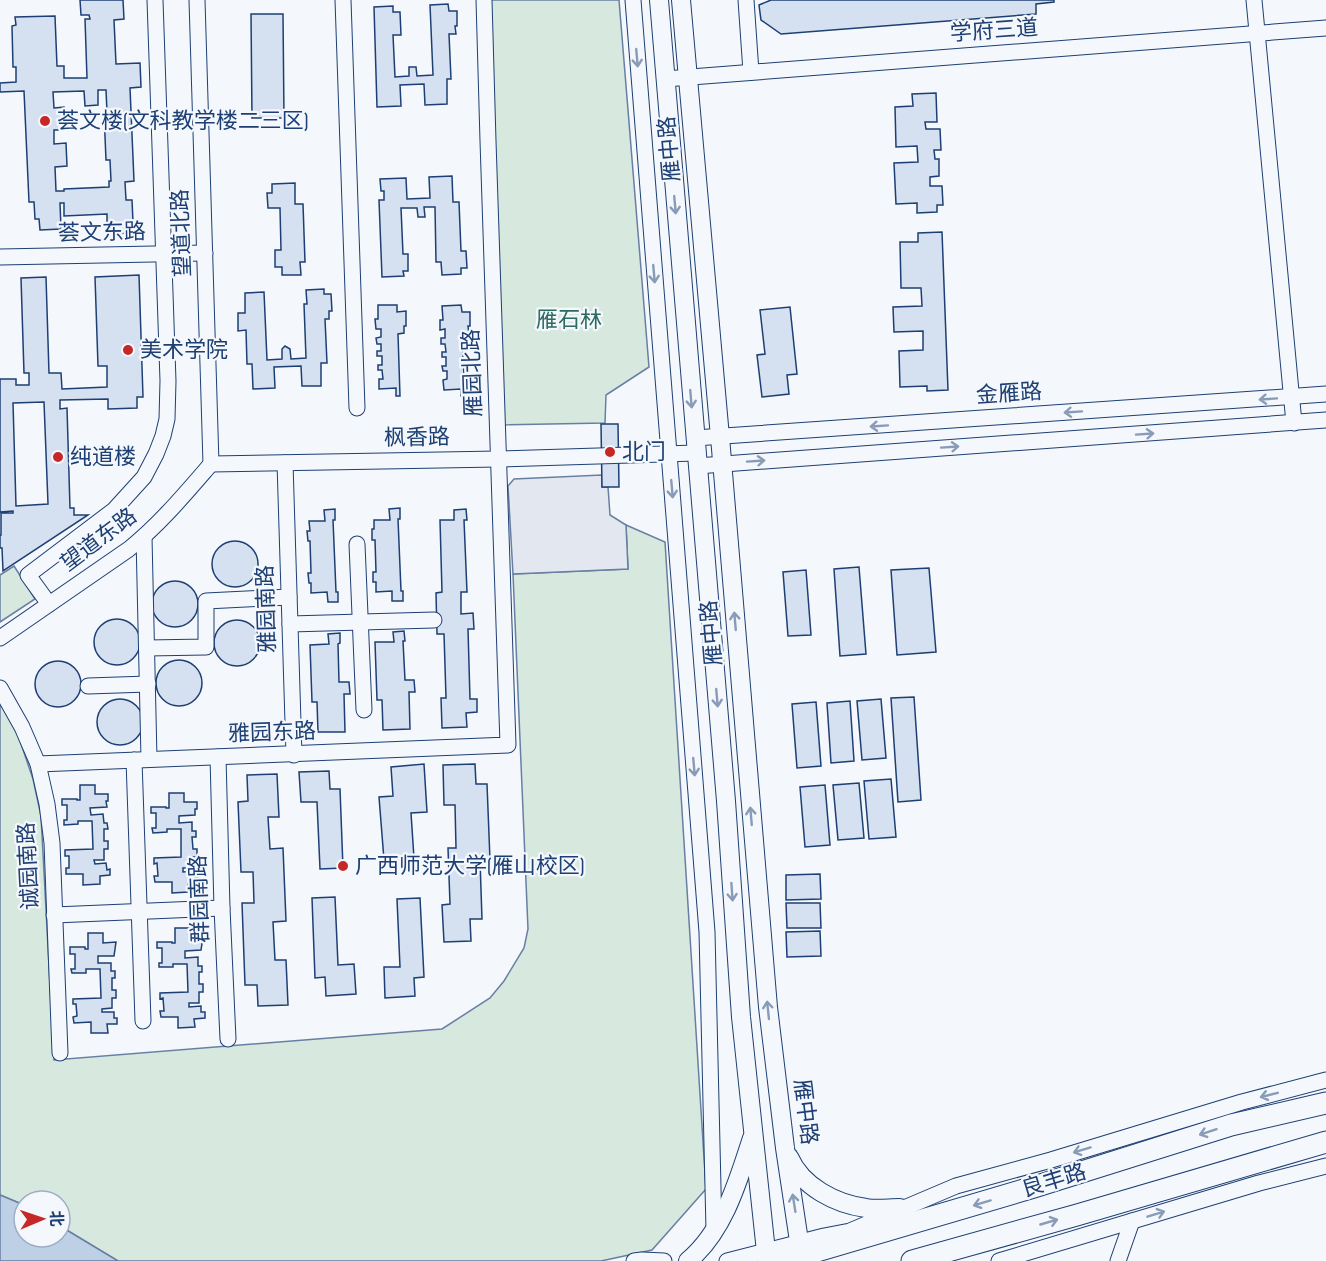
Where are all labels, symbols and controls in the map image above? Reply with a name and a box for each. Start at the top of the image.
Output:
street label: 学府三道 [949,14,1039,48]
one-way arrow [632,48,643,68]
place label: 荟文楼(文科教学楼二三区) [57,108,309,135]
marker: 荟文楼(文科教学楼二三区) [38,114,52,128]
street label: 雁中路 [654,115,686,183]
street label: 望道北路 [167,189,197,277]
one-way arrow [670,194,681,214]
street label: 荟文东路 [58,219,146,247]
one-way arrow [649,263,660,283]
park label: 雁石林 [536,307,602,334]
street label: 雁园北路 [458,329,488,417]
place label: 美术学院 [140,337,228,364]
marker: 美术学院 [121,343,135,357]
street label: 金雁路 [975,378,1043,410]
one-way arrow [686,389,697,409]
one-way arrow [1258,394,1278,405]
one-way arrow [1064,407,1084,418]
one-way arrow [869,421,889,432]
street label: 枫香路 [384,424,450,452]
one-way arrow [1134,428,1154,439]
place label: 北门 [622,439,666,466]
one-way arrow [940,442,960,453]
place label: 纯道楼 [70,444,136,471]
marker: 北门 [603,445,617,459]
marker: 纯道楼 [51,450,65,464]
one-way arrow [745,456,765,467]
one-way arrow [666,478,677,498]
street label: 望道东路 [56,503,142,577]
street label: 雅园南路 [252,565,282,653]
street label: 雁中路 [696,599,728,667]
one-way arrow [729,612,740,632]
one-way arrow [712,688,723,708]
street label: 雅园东路 [228,718,316,748]
one-way arrow [689,757,700,776]
one-way arrow [745,806,756,826]
street label: 诚园南路 [13,821,45,911]
place label: 广西师范大学(雁山校区) [355,853,585,880]
street label: 群园南路 [185,855,215,943]
marker: 广西师范大学(雁山校区) [336,859,350,873]
one-way arrow [727,882,738,902]
one-way arrow [762,1000,773,1020]
street label: 雁中路 [788,1078,822,1146]
one-way arrow [1260,1089,1279,1101]
one-way arrow [1199,1127,1218,1138]
one-way arrow [1073,1145,1092,1156]
street label: 良丰路 [1018,1158,1090,1204]
north arrow [12,1189,72,1249]
one-way arrow [788,1194,799,1214]
one-way arrow [973,1198,992,1209]
one-way arrow [1146,1208,1165,1219]
text: 北 [46,1210,65,1227]
one-way arrow [1039,1216,1058,1228]

